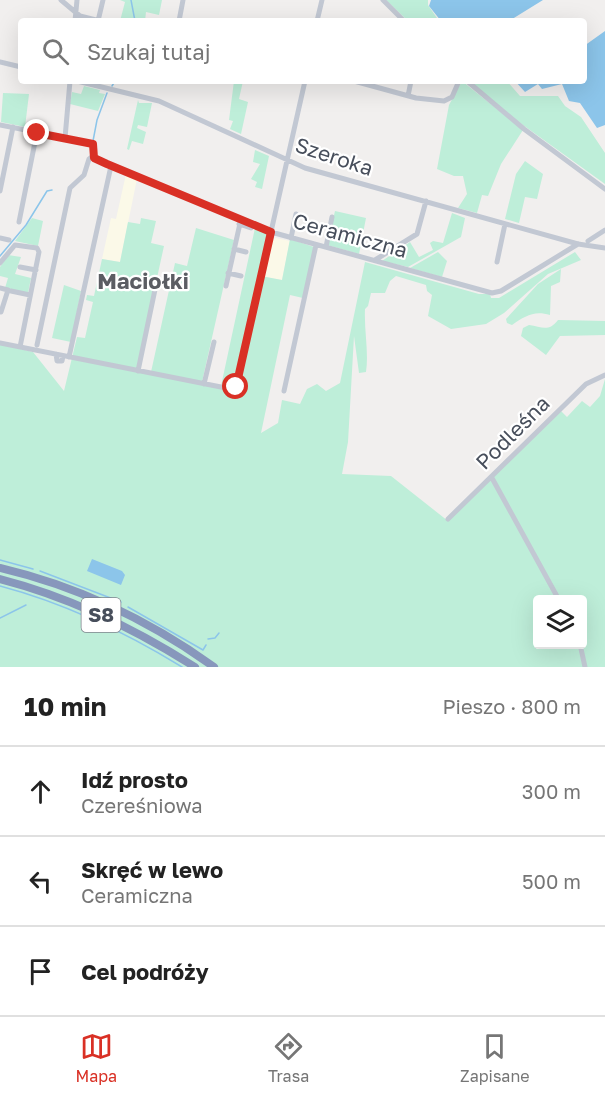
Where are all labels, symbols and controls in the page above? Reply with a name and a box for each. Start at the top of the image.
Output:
search box [18,18,587,84]
icon: search [39,35,72,68]
text: Szukaj tutaj [87,38,211,65]
route end [23,119,49,145]
street label: Szeroka [292,131,376,181]
street label: Ceramiczna [290,207,410,263]
district label: Maciołki [97,267,189,294]
route start [222,373,248,399]
street label: Podleśna [470,390,555,475]
map controls [533,595,587,649]
button: layers [533,595,587,649]
road number: S8 [82,598,120,632]
text: 10 min [24,691,106,722]
text: Pieszo · 800 m [442,694,581,718]
text: Idź prosto [81,766,188,793]
icon: ahead [24,775,57,808]
text: 300 m [522,779,581,803]
text: Czereśniowa [81,793,203,817]
text: Skręć w lewo [81,856,223,883]
icon: left [24,865,57,898]
text: 500 m [522,869,581,893]
text: Ceramiczna [81,883,193,907]
icon: arrive [24,955,57,988]
text: Cel podróży [81,958,209,985]
tab: Mapa [75,1030,117,1086]
tab: Trasa [268,1030,309,1086]
tab: Zapisane [460,1030,530,1086]

